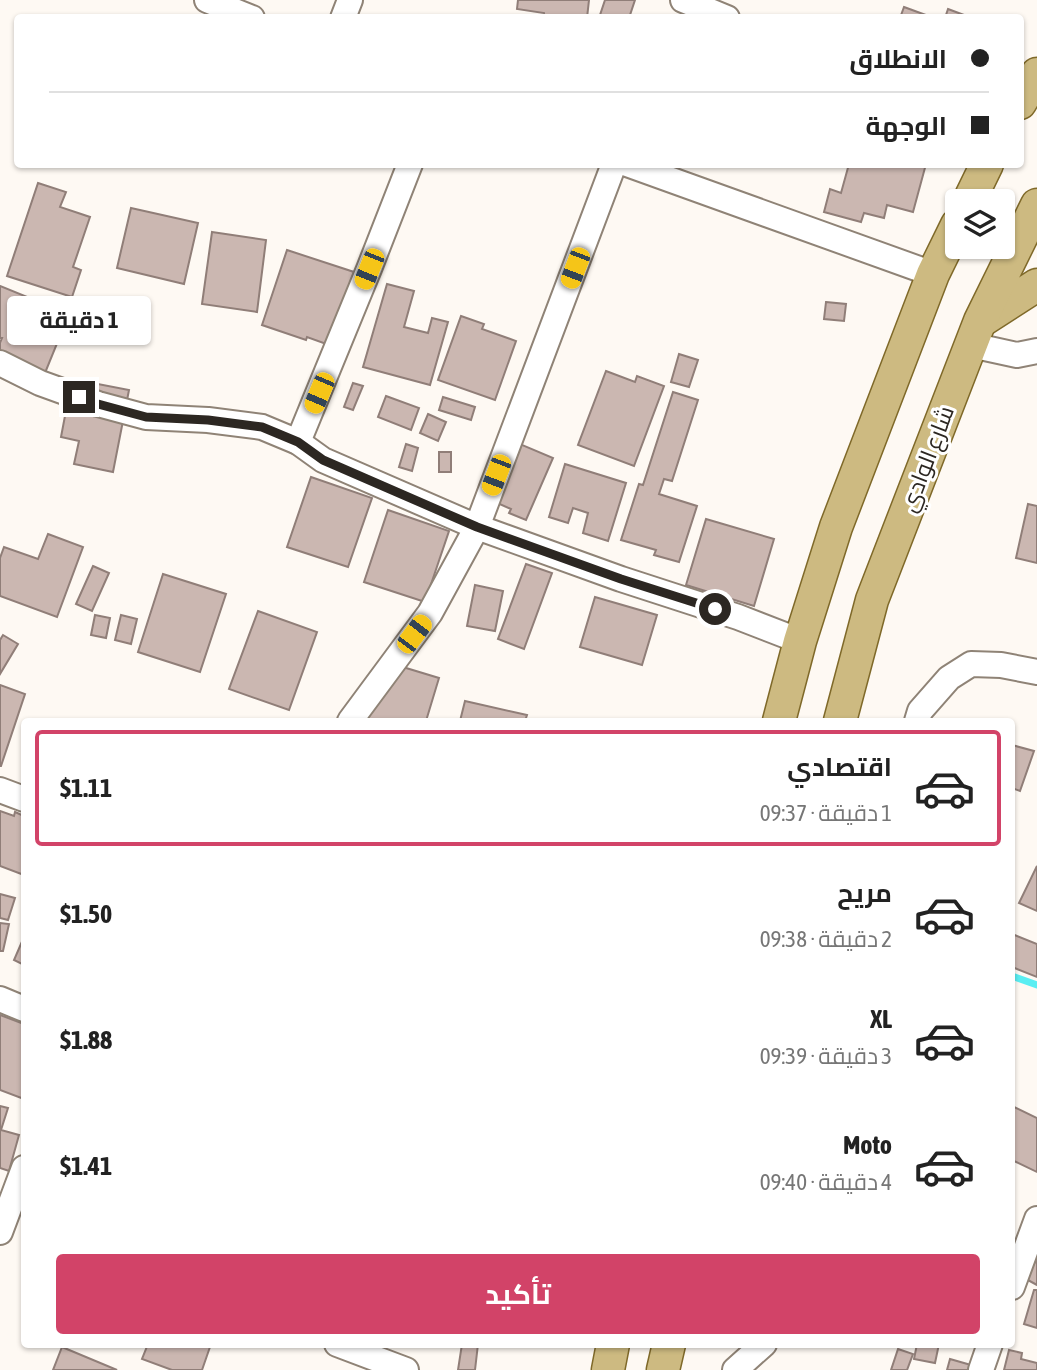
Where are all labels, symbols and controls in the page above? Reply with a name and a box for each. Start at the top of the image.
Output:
text: الانطلاق [849,44,947,74]
text: الوجهة [866,111,947,141]
map controls [945,189,1015,259]
button: layers [945,189,1015,259]
car [558,245,593,291]
car [352,246,387,292]
callout: 1 دقيقة [7,296,151,344]
text: 1 دقيقة [40,307,119,333]
car [302,370,337,416]
route end [63,381,95,413]
street label: شارع الوادي [895,402,964,517]
car [479,452,514,498]
route start [699,593,731,625]
car [393,611,436,657]
text: اقتصادي [787,752,892,782]
icon: car [913,757,976,820]
text: $1.11 [60,773,112,803]
text: 1 دقيقة · 09:37 [760,800,892,826]
text: مريح [837,878,892,908]
icon: car [913,883,976,946]
text: $1.50 [60,899,112,929]
text: 2 دقيقة · 09:38 [760,926,892,952]
text: XL [870,1004,892,1034]
icon: car [913,1009,976,1072]
text: $1.88 [60,1025,112,1055]
text: 3 دقيقة · 09:39 [760,1043,892,1069]
text: Moto [843,1130,892,1160]
icon: car [913,1135,976,1198]
text: $1.41 [60,1151,112,1181]
text: 4 دقيقة · 09:40 [760,1169,892,1195]
button: تأكيد [56,1254,980,1334]

